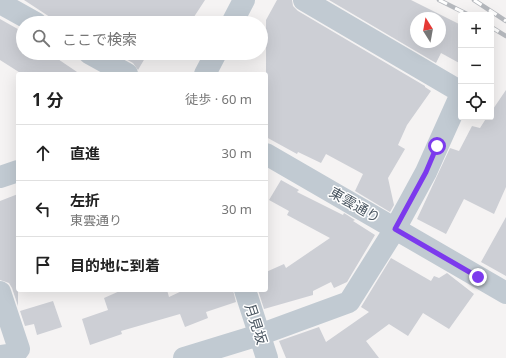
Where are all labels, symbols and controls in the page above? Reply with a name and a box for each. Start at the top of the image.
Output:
north arrow [410,12,446,48]
map controls [458,12,494,120]
button: + [458,12,494,48]
search box [16,16,268,60]
icon: search [30,27,52,49]
text: ここで検索 [62,29,137,49]
button: − [458,48,494,84]
button: locate [458,84,494,120]
text: 1 分 [32,88,63,111]
text: 徒歩 · 60 m [185,90,252,108]
route start [428,137,446,155]
icon: ahead [32,142,54,164]
text: 直進 [70,143,100,163]
text: 30 m [222,144,252,162]
street label: 東雲通り [326,182,384,227]
text: 左折 [70,190,100,210]
icon: left [32,198,54,220]
text: 30 m [222,200,252,218]
text: 東雲通り [70,211,122,229]
icon: arrive [32,254,54,276]
text: 目的地に到着 [70,255,160,275]
route end [469,268,487,286]
street label: 月見坂 [241,301,272,347]

